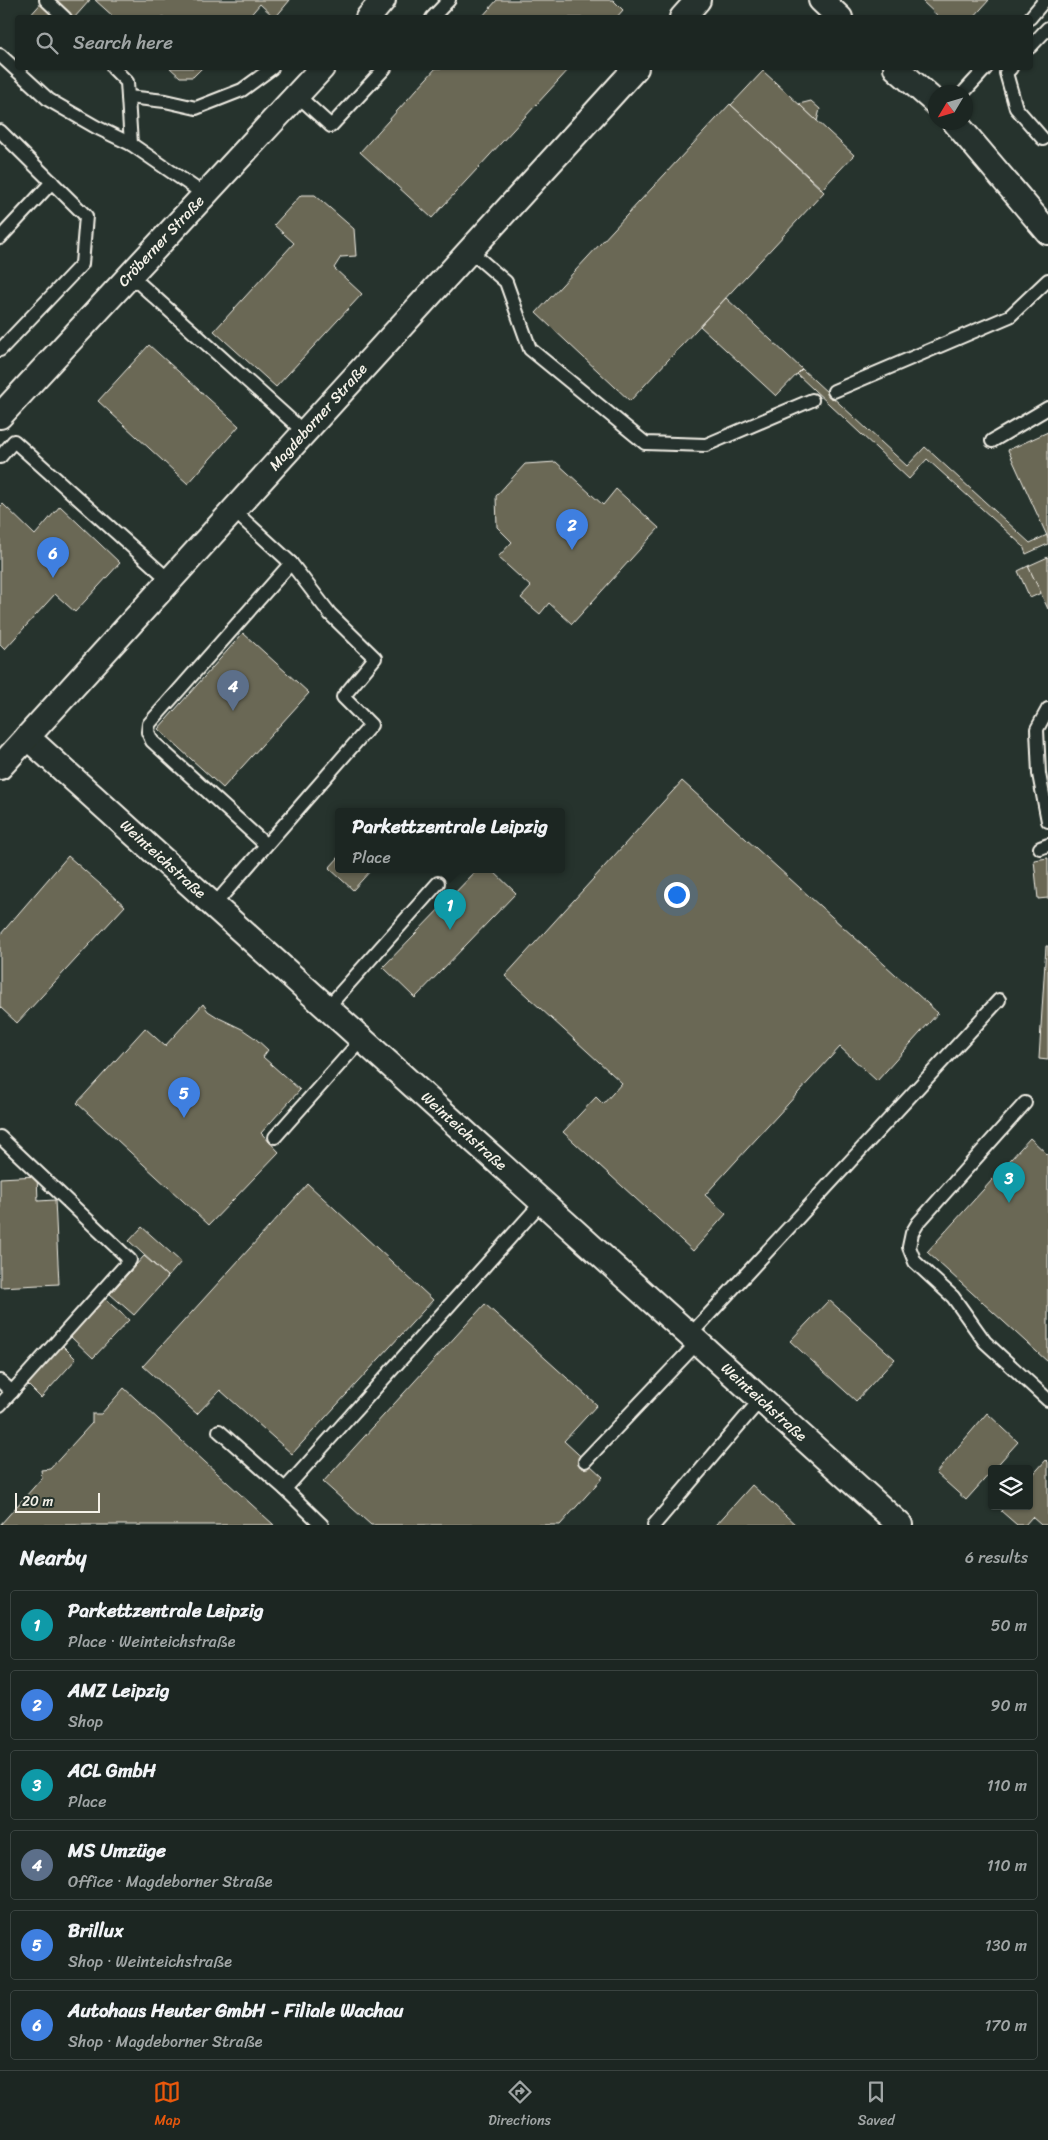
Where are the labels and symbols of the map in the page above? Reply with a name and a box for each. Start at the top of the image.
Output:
north arrow [928,85,973,130]
street label: Cröberner Straße [111,189,211,293]
street label: Magdeborner Straße [262,357,374,477]
pin: 2 [556,509,588,550]
pin: 6 [37,537,69,578]
pin: 4 [217,670,249,711]
street label: Weinteichstraße [114,813,212,905]
your location [664,882,690,908]
pin: 1 [434,889,466,930]
pin: 5 [168,1077,200,1118]
street label: Weinteichstraße [415,1085,513,1177]
pin: 3 [993,1162,1025,1203]
street label: Weinteichstraße [715,1356,813,1448]
scale bar [15,1490,100,1513]

